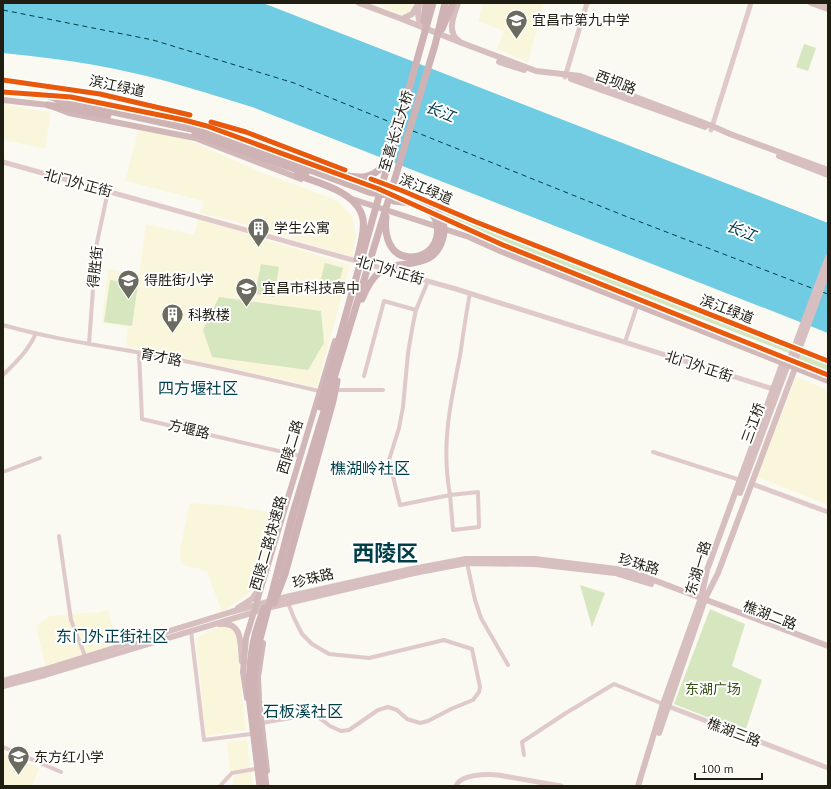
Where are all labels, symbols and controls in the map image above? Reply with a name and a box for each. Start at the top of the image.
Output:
school or university icon: 宜昌市第九中学 [504,7,530,40]
place label: 宜昌市第九中学 [532,11,630,29]
street label: 西坝路 [593,66,639,98]
street label: 滨江绿道 [88,71,146,101]
street label: 至喜长江大桥 [375,88,417,174]
water label: 长江 [423,97,460,127]
street label: 北门外正街 [42,165,114,201]
street label: 滨江绿道 [397,170,455,208]
building icon: 学生公寓 [245,215,271,248]
water label: 长江 [724,216,761,246]
place label: 学生公寓 [274,219,330,237]
street label: 得胜街 [84,245,106,289]
street label: 北门外正街 [354,252,426,288]
school or university icon: 得胜街小学 [116,267,142,300]
place label: 得胜街小学 [144,271,214,289]
school or university icon: 宜昌市科技高中 [233,275,259,308]
place label: 宜昌市科技高中 [262,279,360,297]
street label: 滨江绿道 [698,291,756,327]
building icon: 科教楼 [160,302,186,335]
place label: 科教楼 [188,306,230,324]
street label: 育才路 [139,344,183,370]
street label: 北门外正街 [663,347,735,385]
district label: 四方堰社区 [158,378,238,398]
street label: 三江桥 [737,400,769,446]
street label: 方堰路 [167,416,211,442]
street label: 西陵二路 [273,418,307,476]
district label: 樵湖岭社区 [330,458,410,478]
street label: 西陵二路快速路 [246,493,290,593]
district label: 西陵区 [352,539,418,567]
street label: 东湖一路 [681,539,715,597]
street label: 珍珠路 [616,550,662,578]
street label: 珍珠路 [290,564,336,592]
street label: 樵湖二路 [741,597,799,633]
district label: 东门外正街社区 [56,626,168,646]
park label: 东湖广场 [685,680,741,698]
district label: 石板溪社区 [263,701,343,721]
street label: 樵湖三路 [705,714,763,750]
school or university icon: 东方红小学 [6,744,32,777]
place label: 东方红小学 [34,748,104,766]
scale bar [695,755,762,781]
text: 100 m [701,761,734,776]

